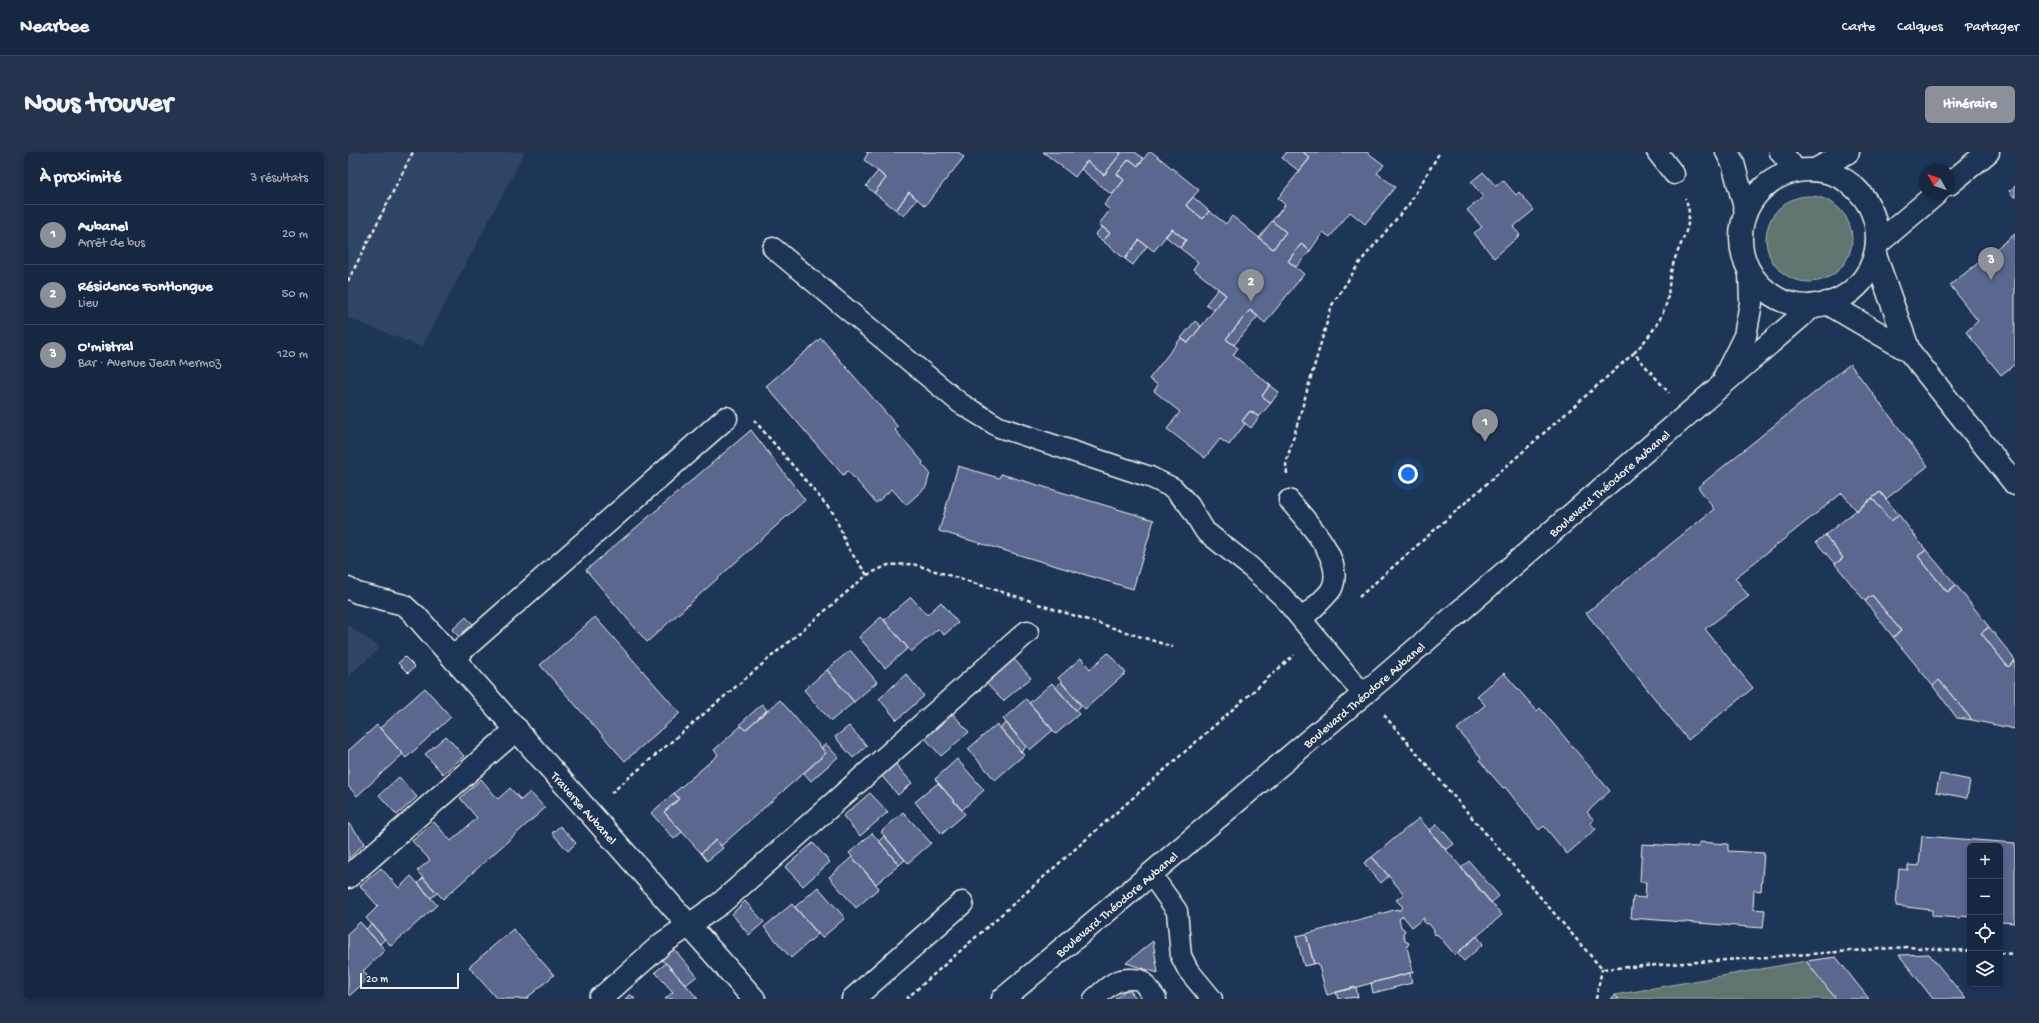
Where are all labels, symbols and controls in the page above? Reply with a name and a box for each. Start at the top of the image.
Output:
text: Nearbee [20,16,89,39]
text: Carte [1842,19,1875,36]
text: Calques [1897,19,1943,36]
text: Partager [1965,19,2019,36]
button: Itinéraire [1925,86,2015,123]
text: Nous trouver [24,88,173,121]
north arrow [1919,164,1955,200]
text: À proximité [40,168,121,188]
text: 3 résultats [250,171,308,186]
text: Aubanel [78,218,128,236]
text: 1 [50,227,56,242]
text: 20 m [282,227,308,242]
text: Arrêt de bus [78,236,145,251]
pin: 3 [1978,247,2004,280]
pin: 2 [1238,269,1264,302]
text: Résidence Fontlongue [78,278,213,296]
text: 2 [50,287,56,302]
text: 50 m [281,287,308,302]
text: Lieu [78,296,98,311]
text: O'mistral [78,338,133,356]
text: 3 [50,347,56,362]
text: 120 m [277,347,308,362]
text: Bar · Avenue Jean Mermoz [78,356,221,371]
pin: 1 [1472,409,1498,442]
street label: Boulevard Théodore Aubanel [1546,428,1674,542]
your location [1398,464,1418,484]
street label: Boulevard Théodore Aubanel [1300,640,1429,753]
street label: Traverse Aubanel [546,769,619,848]
map controls [1967,843,2003,987]
button: + [1967,843,2003,879]
street label: Boulevard Théodore Aubanel [1053,849,1182,962]
button: − [1967,879,2003,915]
button: locate [1967,915,2003,951]
button: layers [1967,951,2003,987]
scale bar [360,971,459,990]
text: 20 m [366,974,388,986]

